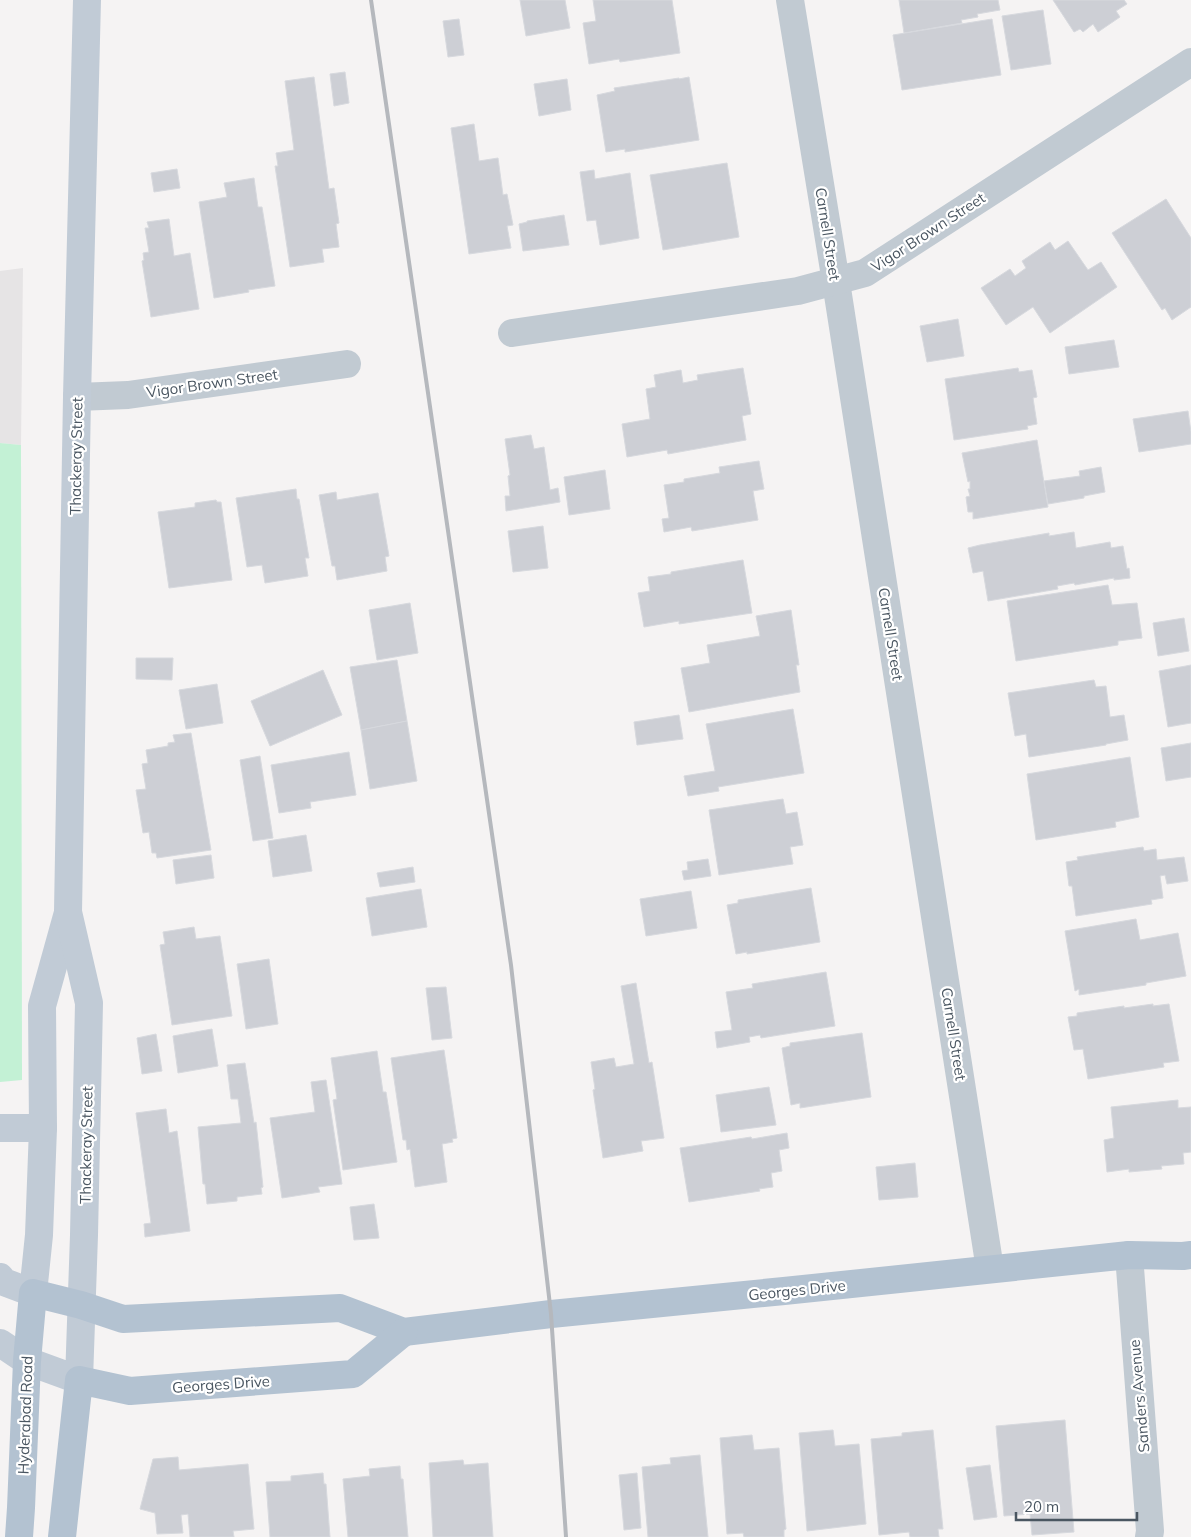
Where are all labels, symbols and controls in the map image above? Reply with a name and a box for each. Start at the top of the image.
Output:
street label: Carnell Street [811,186,845,282]
street label: Vigor Brown Street [867,188,989,276]
street label: Vigor Brown Street [145,364,279,402]
street label: Thackeray Street [65,397,87,515]
street label: Carnell Street [874,586,908,682]
street label: Carnell Street [937,986,971,1082]
street label: Thackeray Street [75,1086,97,1204]
street label: Georges Drive [747,1275,847,1305]
street label: Sanders Avenue [1125,1339,1153,1453]
street label: Hyderabad Road [13,1355,37,1475]
street label: Georges Drive [172,1371,270,1397]
scale bar [1016,1490,1137,1522]
text: 20 m [1024,1497,1059,1516]

